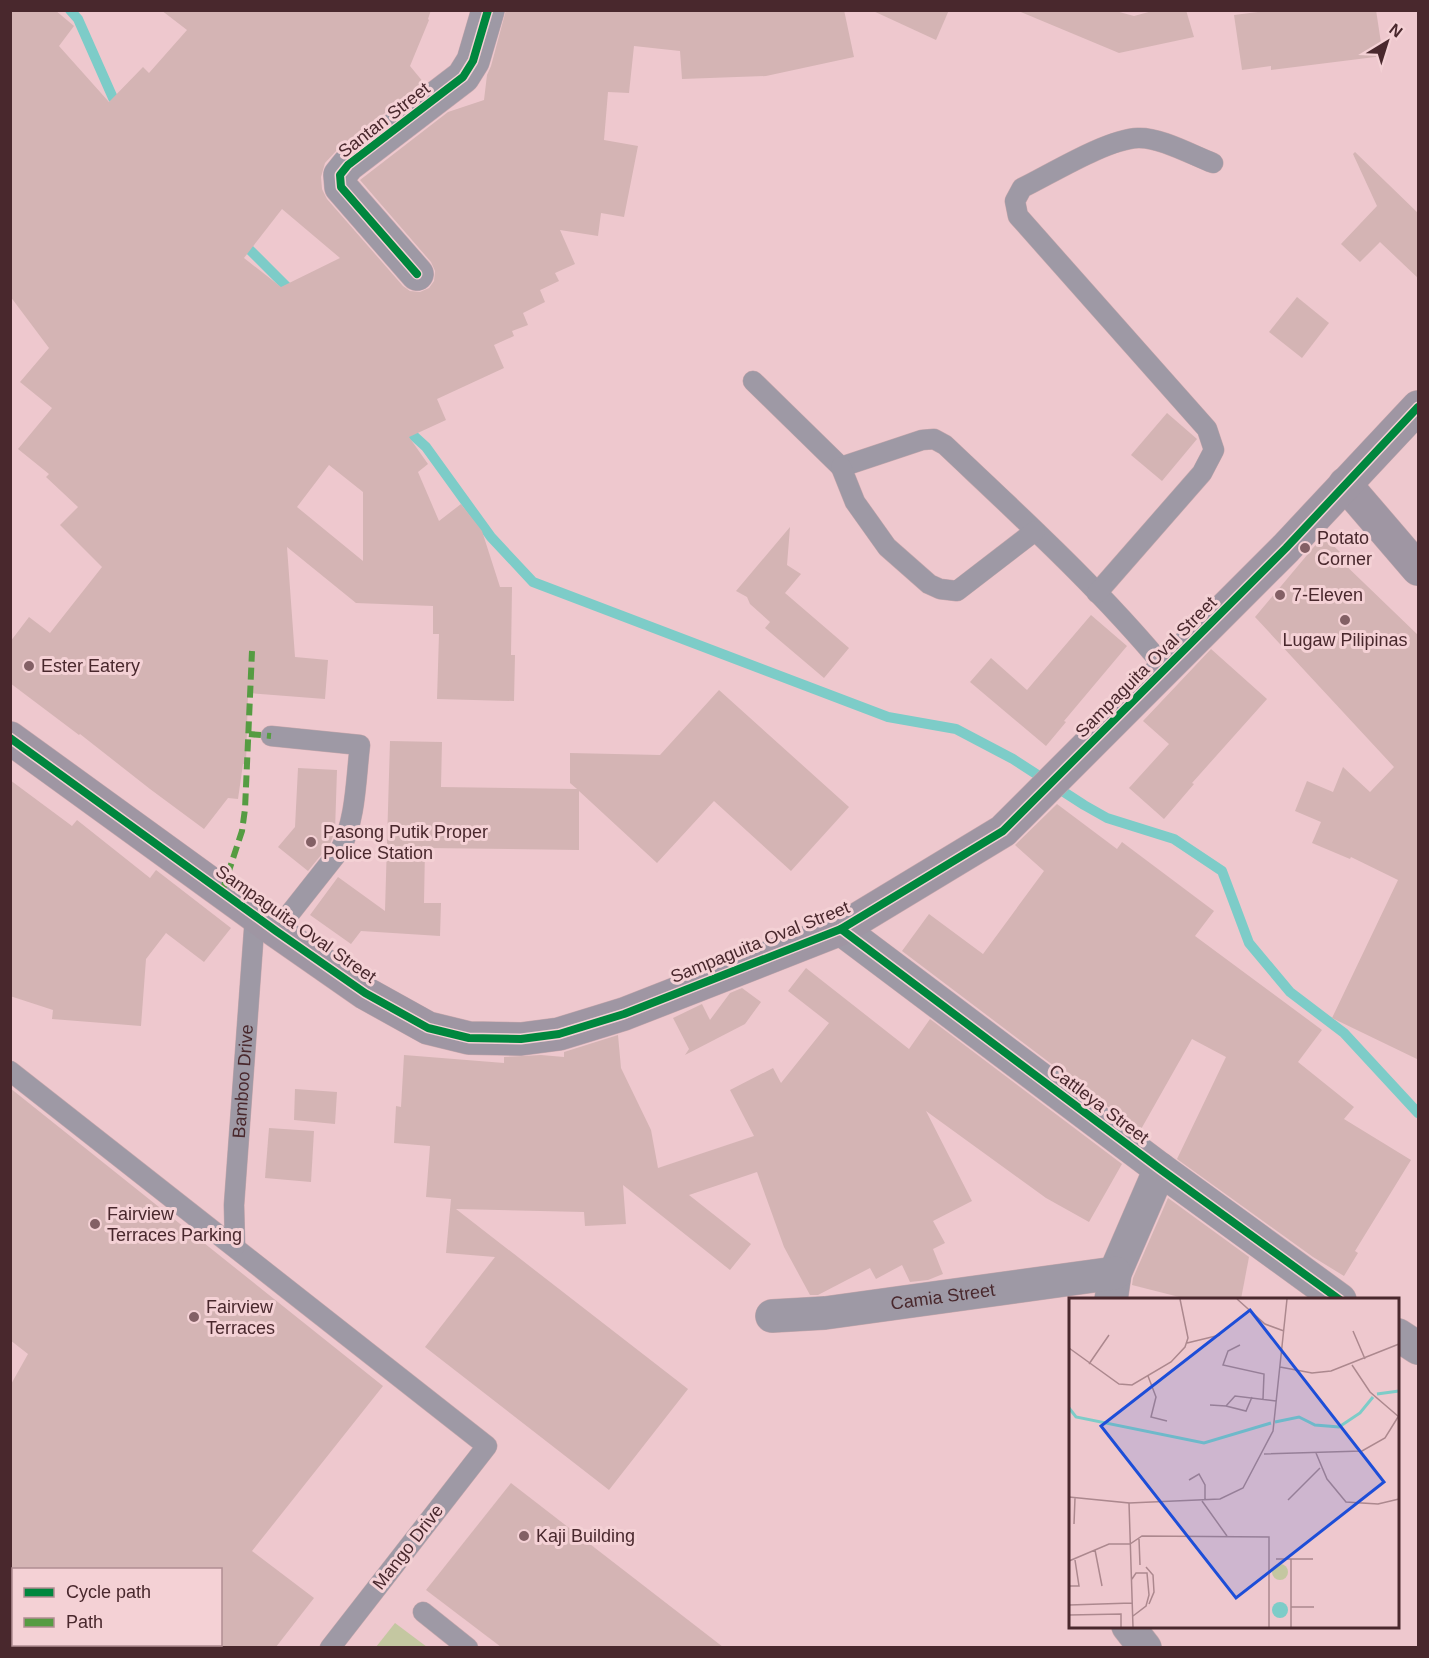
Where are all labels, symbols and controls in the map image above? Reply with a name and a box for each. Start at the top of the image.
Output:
north arrow [1357,12,1417,72]
text: N [1386,20,1406,41]
street label: Santan Street [334,78,434,162]
place label: Potato Corner [1317,528,1372,569]
marker: Potato Corner [1298,541,1312,555]
place label: 7-Eleven [1292,585,1363,605]
marker: 7-Eleven [1273,588,1287,602]
street label: Sampaguita Oval Street [1071,592,1221,742]
marker: Lugaw Pilipinas [1338,613,1352,627]
place label: Lugaw Pilipinas [1282,630,1408,650]
place label: Ester Eatery [41,656,140,676]
marker: Ester Eatery [22,659,36,673]
place label: Pasong Putik Proper Police Station [323,822,488,863]
marker: Pasong Putik Proper Police Station [304,835,318,849]
street label: Sampaguita Oval Street [212,861,380,987]
street label: Sampaguita Oval Street [668,897,852,987]
street label: Bamboo Drive [229,1024,257,1139]
street label: Cattleya Street [1045,1060,1153,1148]
place label: Fairview Terraces Parking [107,1204,242,1245]
marker: Fairview Terraces Parking [88,1217,102,1231]
street label: Camia Street [889,1280,996,1314]
place label: Fairview Terraces [206,1297,275,1338]
inset map [1069,1298,1399,1628]
marker: Fairview Terraces [187,1310,201,1324]
street label: Mango Drive [369,1501,447,1593]
place label: Kaji Building [536,1526,635,1546]
marker: Kaji Building [517,1529,531,1543]
legend [12,1568,222,1646]
text: Cycle path [66,1582,151,1602]
text: Path [66,1612,103,1632]

